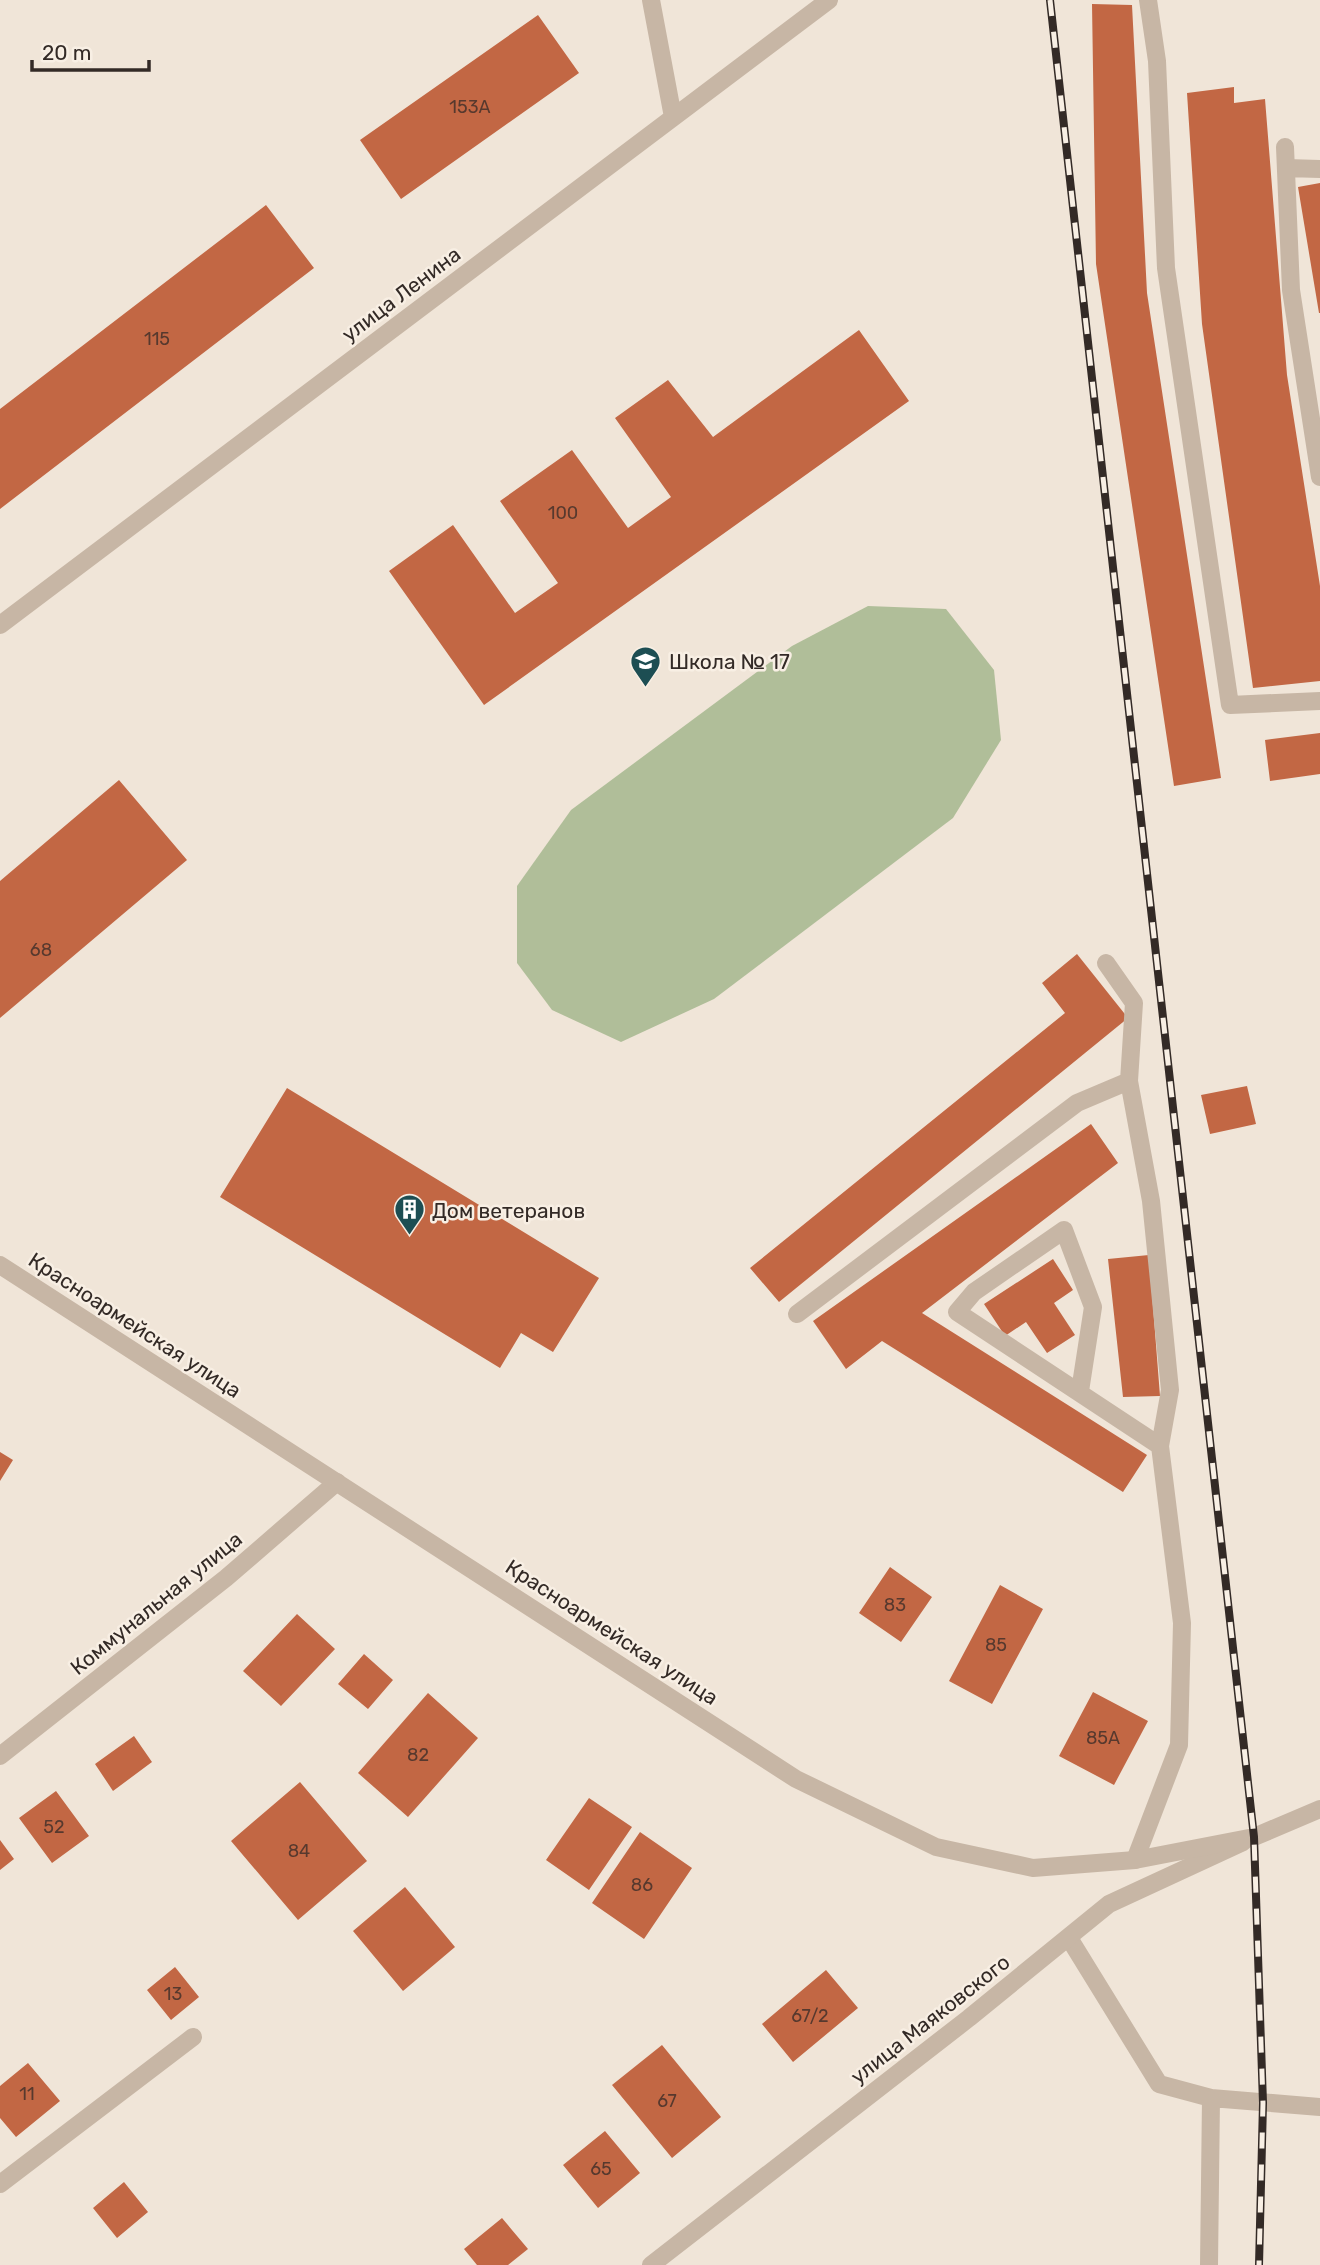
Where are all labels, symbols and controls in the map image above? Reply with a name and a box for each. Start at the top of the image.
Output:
scale bar [32,28,149,72]
text: 20 m [42,40,91,65]
house number: 153А [449,96,491,118]
street label: улица Ленина [337,241,465,347]
house number: 115 [144,328,170,350]
house number: 100 [548,502,578,524]
school or university icon: Школа № 17 [629,644,663,688]
place label: Школа № 17 [669,649,790,674]
house number: 68 [30,939,52,961]
building icon: Дом ветеранов [392,1193,426,1237]
place label: Дом ветеранов [432,1198,585,1223]
street label: Красноармейская улица [24,1247,246,1403]
street label: Коммунальная улица [65,1526,247,1680]
street label: Красноармейская улица [501,1554,723,1710]
house number: 83 [884,1594,906,1616]
house number: 85 [985,1634,1007,1656]
house number: 85А [1086,1727,1120,1749]
house number: 82 [407,1744,429,1766]
house number: 52 [43,1816,65,1838]
house number: 84 [288,1840,310,1862]
house number: 86 [631,1874,653,1896]
street label: улица Маяковского [845,1949,1015,2089]
house number: 13 [164,1983,182,2005]
house number: 67/2 [791,2005,829,2027]
house number: 11 [19,2083,35,2105]
house number: 67 [657,2090,677,2112]
house number: 65 [590,2158,612,2180]

